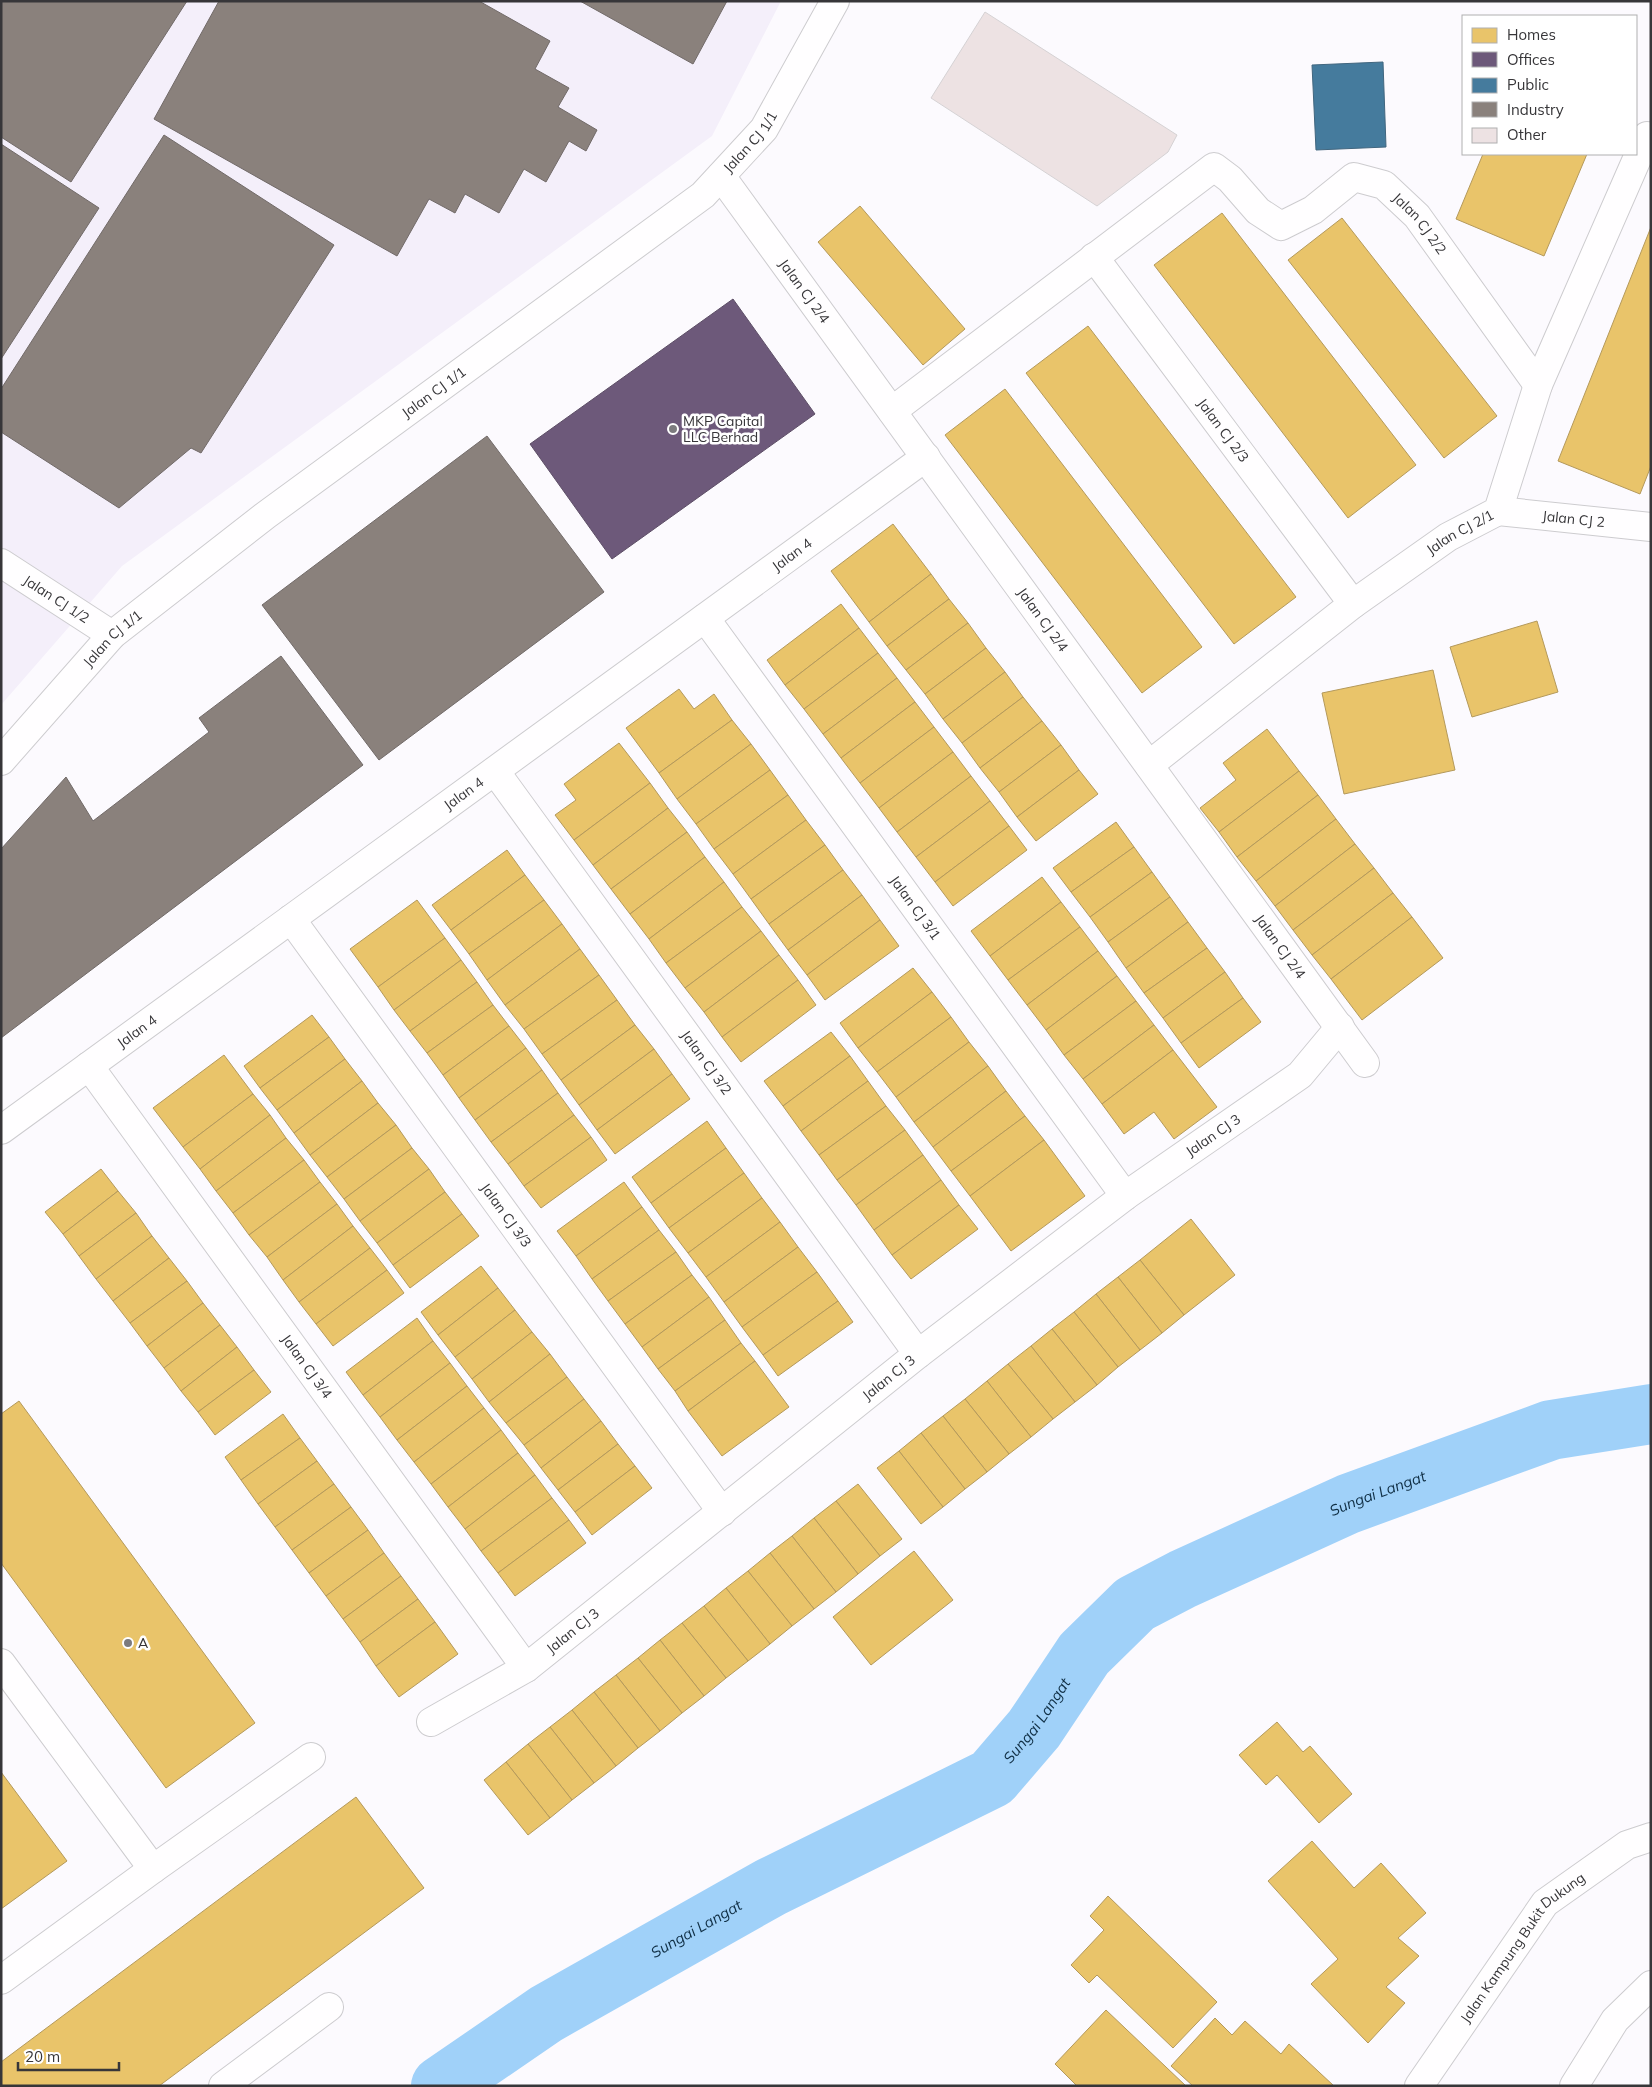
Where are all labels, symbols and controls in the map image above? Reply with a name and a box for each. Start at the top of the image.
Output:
legend [1462,15,1637,155]
text: Homes [1507,25,1556,44]
text: Offices [1507,50,1555,69]
text: Public [1507,75,1549,94]
text: Industry [1507,100,1564,119]
street label: Jalan CJ 1/1 [719,108,781,176]
text: Other [1507,125,1547,144]
street label: Jalan CJ 2/2 [1389,189,1450,258]
street label: Jalan CJ 2/4 [775,255,834,327]
street label: Jalan CJ 1/1 [398,363,469,422]
street label: Jalan CJ 2/3 [1193,395,1253,466]
place label: MKP Capital LLC Berhad [683,412,763,446]
marker: MKP Capital LLC Berhad [667,423,679,435]
street label: Jalan CJ 2/1 [1423,506,1497,559]
street label: Jalan CJ 2 [1541,507,1606,531]
street label: Jalan 4 [768,534,816,575]
street label: Jalan CJ 1/2 [20,571,93,627]
street label: Jalan CJ 2/4 [1014,584,1073,656]
street label: Jalan CJ 1/1 [79,606,146,671]
street label: Jalan 4 [440,773,488,814]
street label: Jalan CJ 3/1 [886,872,945,943]
street label: Jalan CJ 2/4 [1251,911,1310,983]
street label: Jalan 4 [113,1010,161,1052]
street label: Jalan CJ 3/2 [677,1027,736,1098]
street label: Jalan CJ 3 [1182,1110,1244,1160]
street label: Jalan CJ 3/3 [477,1179,536,1251]
street label: Jalan CJ 3/4 [278,1331,337,1402]
street label: Jalan CJ 3 [859,1351,919,1404]
water label: Sungai Langat [1326,1466,1429,1520]
street label: Jalan CJ 3 [542,1604,603,1657]
place label: A [138,1634,149,1652]
marker: A [122,1637,134,1649]
water label: Sungai Langat [999,1674,1075,1767]
street label: Jalan Kampung Bukit Dukung [1456,1869,1589,2026]
water label: Sungai Langat [647,1895,746,1962]
scale bar [18,2040,119,2072]
text: 20 m [25,2047,60,2066]

